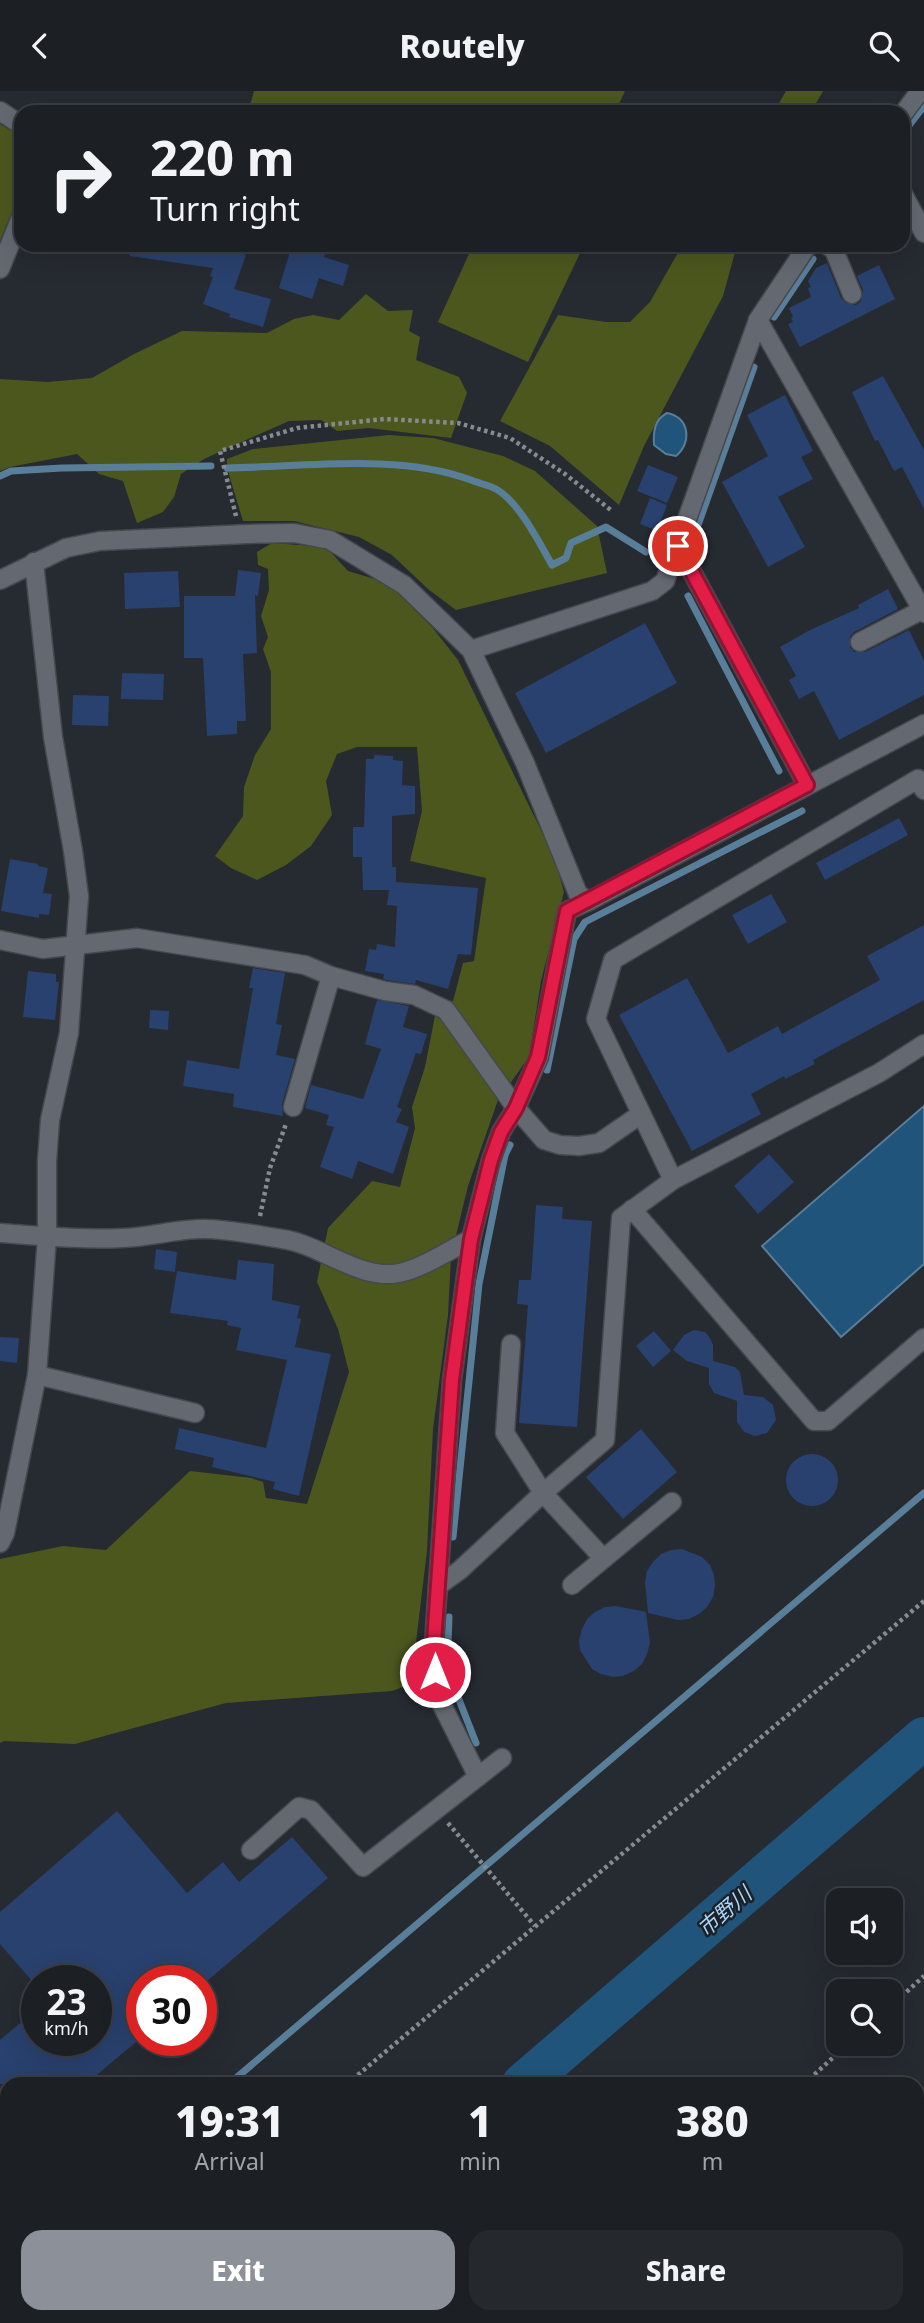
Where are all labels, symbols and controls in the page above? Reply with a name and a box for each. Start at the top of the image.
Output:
text: Routely [400,24,524,67]
icon: back [21,27,59,65]
icon: search [865,27,903,65]
text: 220 m [150,124,295,190]
icon: right [35,133,126,224]
text: Turn right [150,187,300,230]
pin [648,516,708,576]
icon: arrive [659,527,697,565]
position arrow [398,1635,472,1709]
water label: 市野川 [691,1878,758,1942]
map controls [826,1888,903,2056]
button: sound [826,1888,903,1965]
speed limit sign: 30 [126,1965,217,2056]
text: 23 [46,1978,87,2025]
button: search [826,1979,903,2056]
text: km/h [44,2016,89,2040]
text: 19:31 [175,2092,284,2149]
text: 1 [468,2092,492,2149]
text: 380 [676,2092,749,2149]
text: Arrival [195,2145,265,2177]
text: min [459,2145,501,2177]
text: m [702,2145,723,2177]
button: Exit [21,2230,455,2310]
button: Share [469,2230,903,2310]

